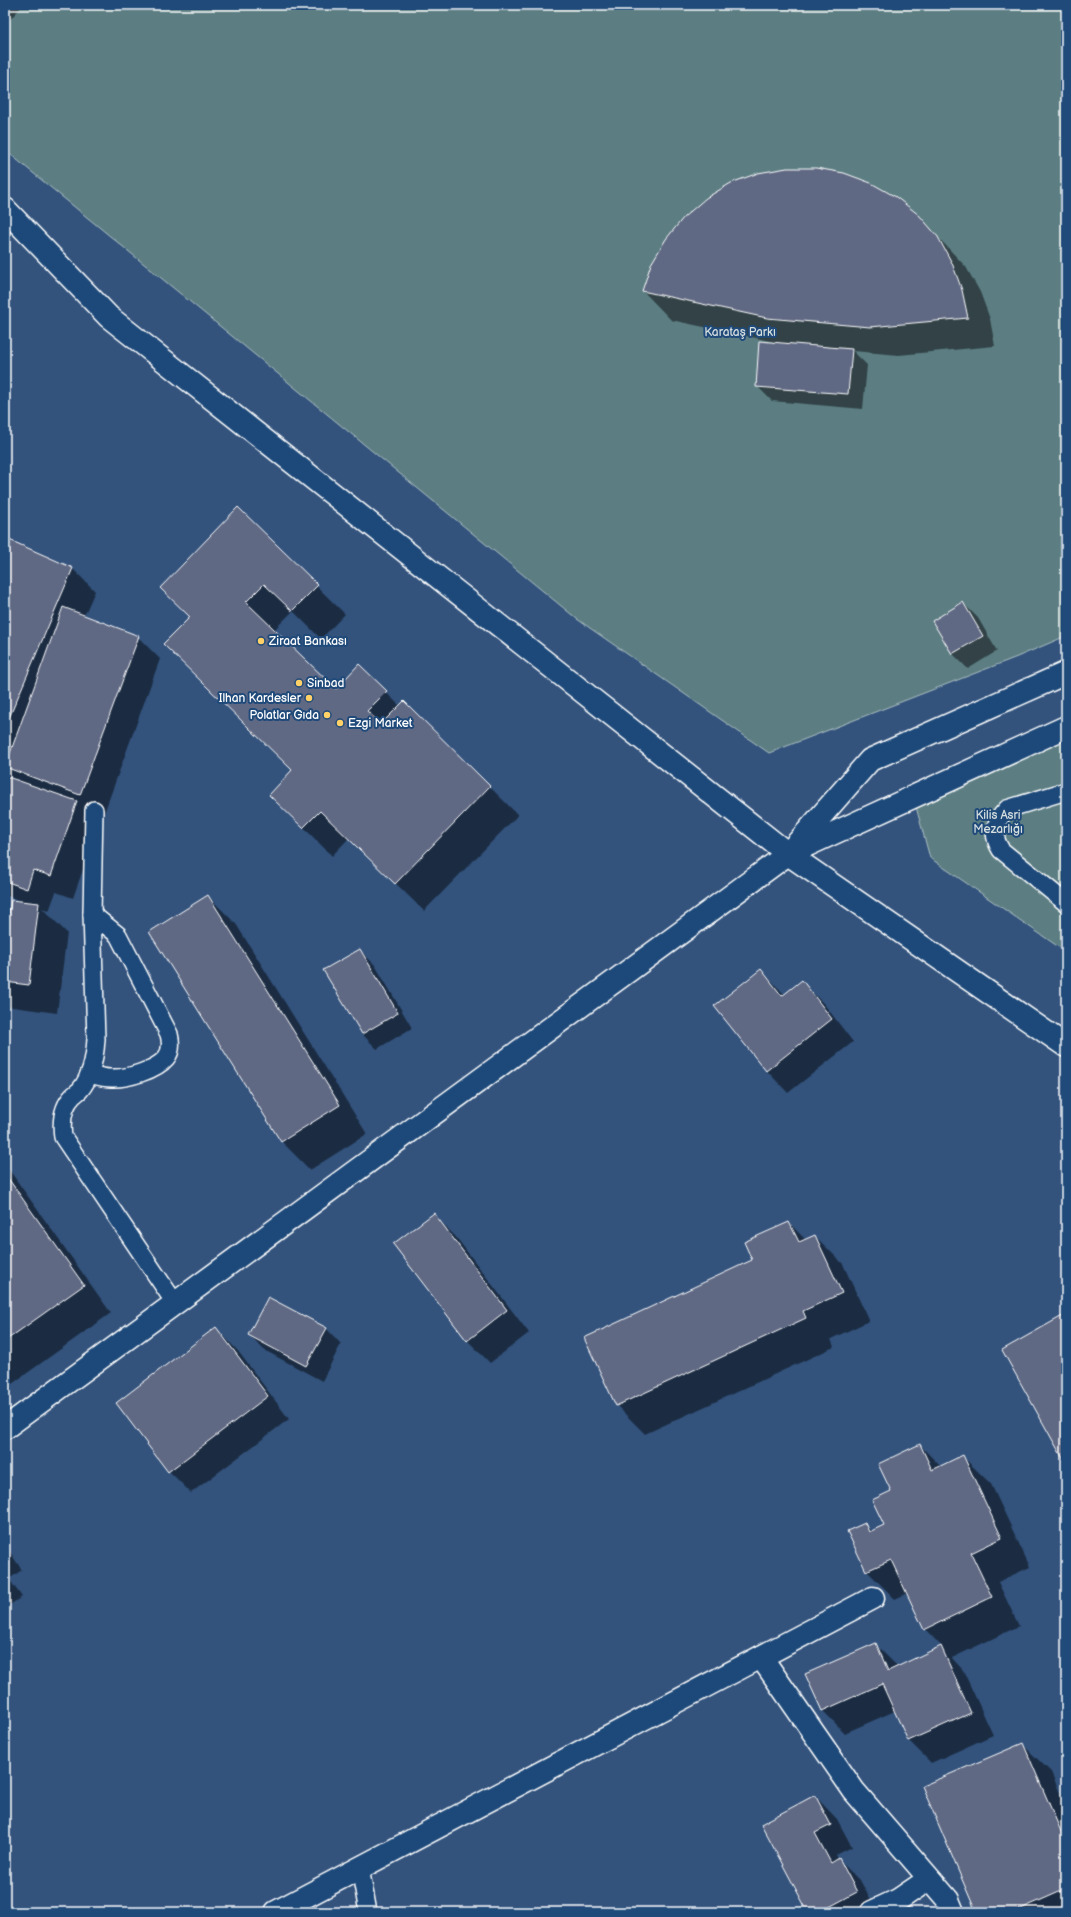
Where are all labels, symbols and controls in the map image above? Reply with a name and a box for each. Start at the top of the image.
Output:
park label: Karataş Parkı [704,325,776,340]
place label: Ziraat Bankası [268,634,347,649]
marker: Ziraat Bankası [256,636,266,646]
place label: Sinbad [307,676,344,691]
marker: Sinbad [294,678,304,688]
place label: Ilhan Kardesler [219,691,302,706]
marker: Ilhan Kardesler [304,693,314,703]
place label: Polatlar Gıda [250,708,319,723]
marker: Polatlar Gıda [322,710,332,720]
place label: Ezgi Market [348,716,413,731]
marker: Ezgi Market [335,718,345,728]
park label: Kilis Asri Mezarlığı [973,808,1023,837]

